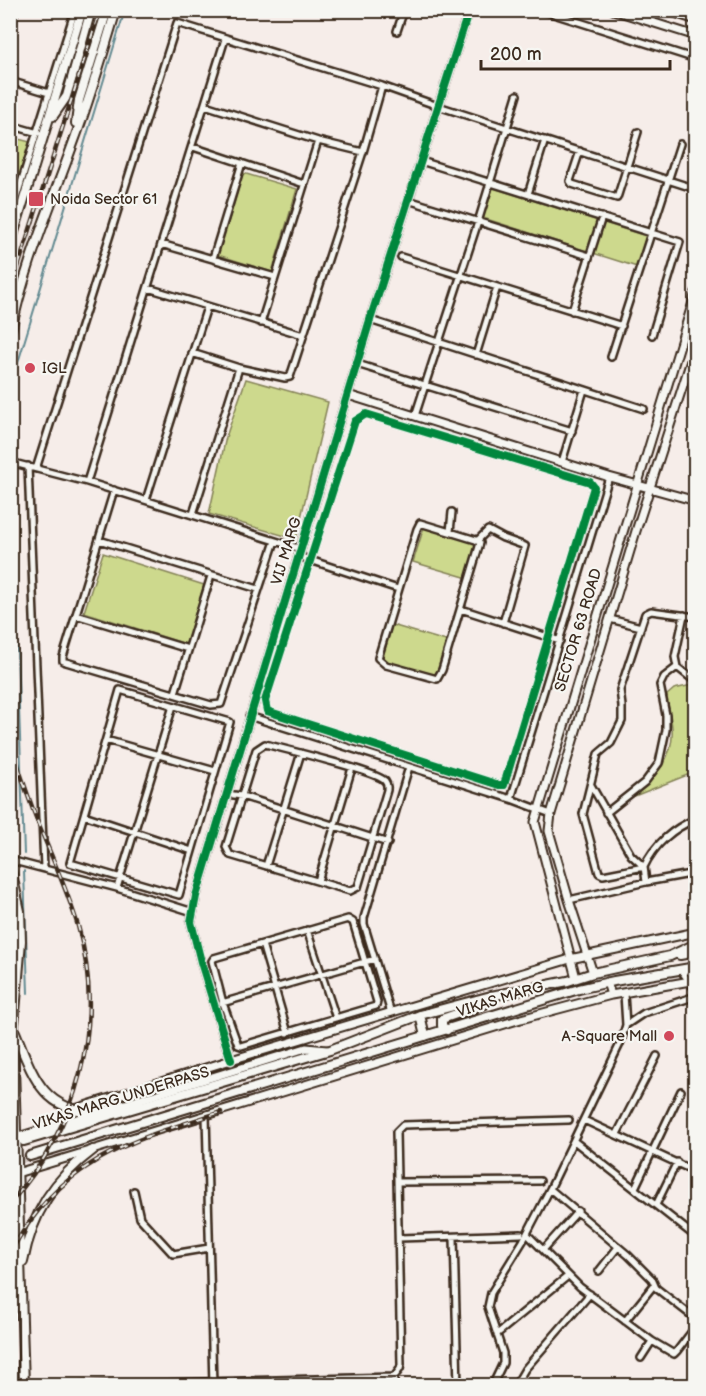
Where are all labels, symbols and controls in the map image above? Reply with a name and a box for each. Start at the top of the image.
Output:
scale bar [481,33,670,71]
text: 200 m [490,44,542,65]
marker: Noida Sector 61 [27,190,45,208]
place label: Noida Sector 61 [50,190,157,209]
place label: IGL [42,359,67,378]
marker: IGL [23,361,37,375]
street label: VIJ MARG [267,515,306,587]
street label: SECTOR 63 ROAD [551,566,606,694]
street label: VIKAS MARG [454,977,546,1022]
place label: A-Square Mall [561,1027,657,1046]
marker: A-Square Mall [662,1029,676,1043]
street label: VIKAS MARG UNDERPASS [31,1063,212,1134]

